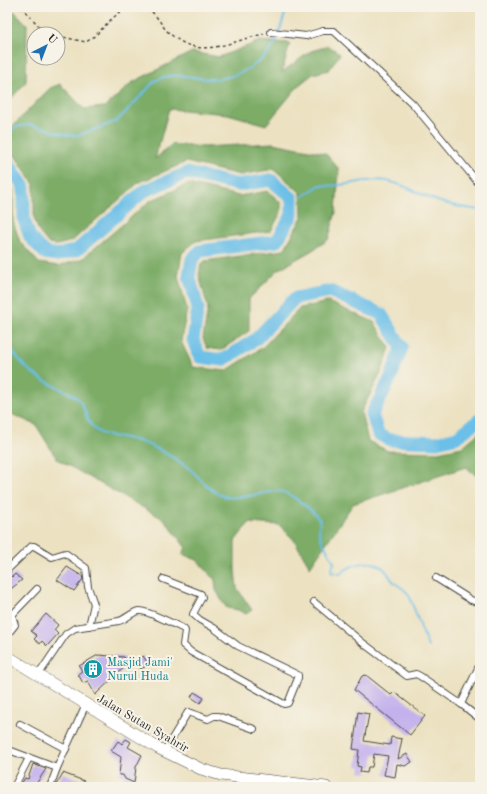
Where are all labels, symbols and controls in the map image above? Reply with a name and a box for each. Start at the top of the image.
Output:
north arrow [26,26,66,66]
text: U [45,33,59,47]
place label: Masjid Jami' Nurul Huda [107,657,173,683]
building icon: Masjid Jami' Nurul Huda [82,658,104,680]
street label: Jalan Sutan Syahrir [94,693,191,755]

